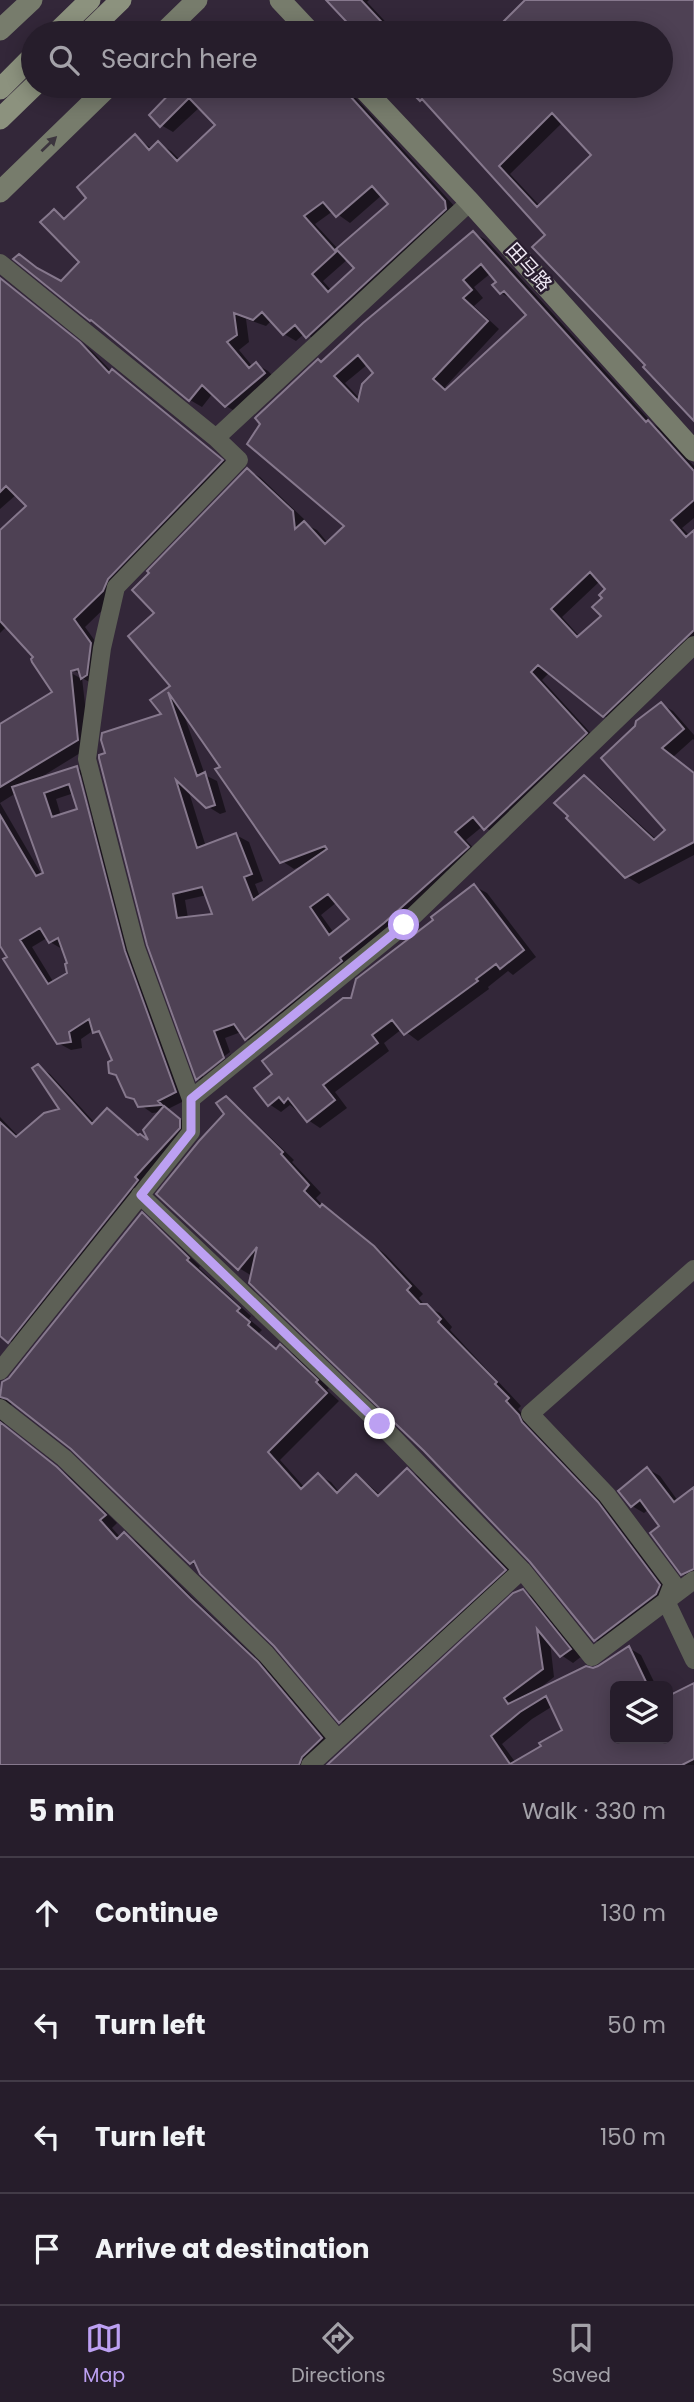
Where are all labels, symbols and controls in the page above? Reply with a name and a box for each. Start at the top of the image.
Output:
search box [21,21,673,98]
icon: search [45,41,83,79]
text: Search here [101,41,258,77]
one-way arrow [40,137,57,153]
street label: 田马路 [500,237,558,297]
route start [388,909,419,940]
route end [364,1408,395,1439]
map controls [610,1681,673,1744]
button: layers [610,1681,673,1744]
text: 5 min [28,1789,115,1832]
text: Walk · 330 m [522,1795,666,1827]
icon: ahead [28,1894,66,1932]
text: Continue [95,1895,218,1931]
text: 130 m [601,1897,666,1929]
icon: left [28,2006,66,2044]
text: Turn left [95,2007,206,2043]
text: 50 m [607,2009,666,2041]
icon: left [28,2118,66,2156]
text: Turn left [95,2119,206,2155]
text: 150 m [600,2121,666,2153]
icon: arrive [28,2230,66,2268]
text: Arrive at destination [95,2231,370,2267]
tab: Map [83,2319,125,2390]
tab: Directions [291,2319,386,2390]
tab: Saved [552,2319,611,2390]

